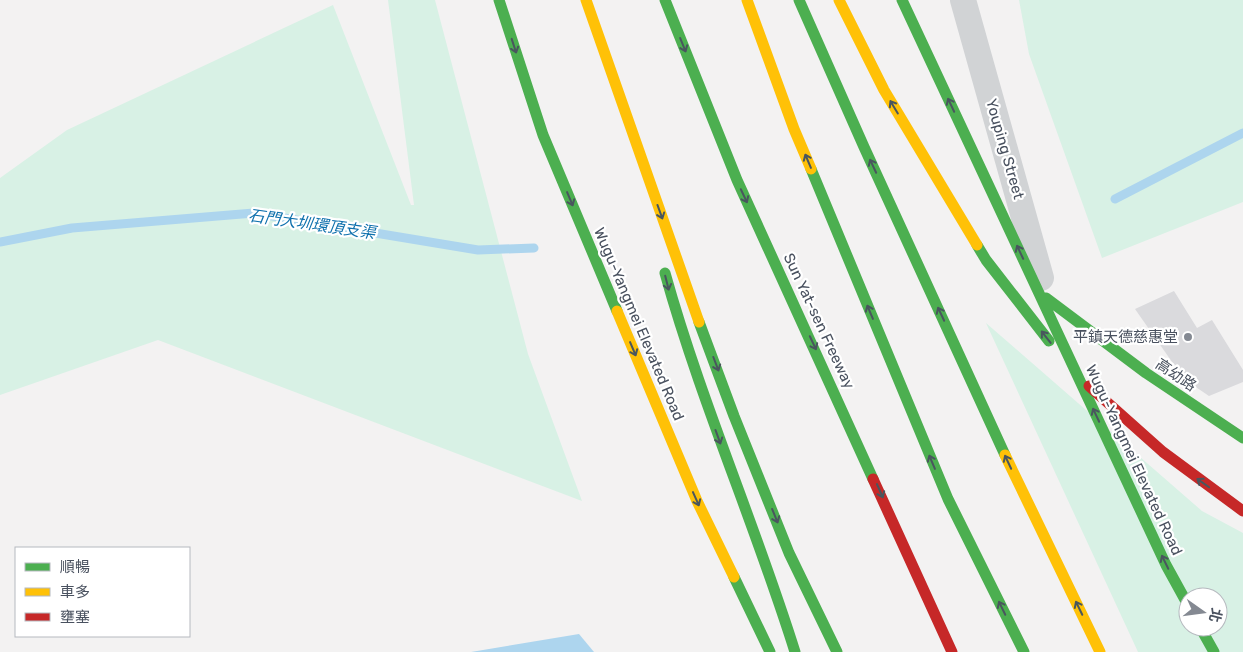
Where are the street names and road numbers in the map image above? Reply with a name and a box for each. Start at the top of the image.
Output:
street label: Youping Street [982,97,1028,201]
street label: Wugu-Yangmei Elevated Road [590,225,688,423]
street label: Sun Yat-sen Freeway [780,250,858,392]
street label: 高幼路 [1152,355,1200,395]
street label: Wugu-Yangmei Elevated Road [1082,362,1186,558]

